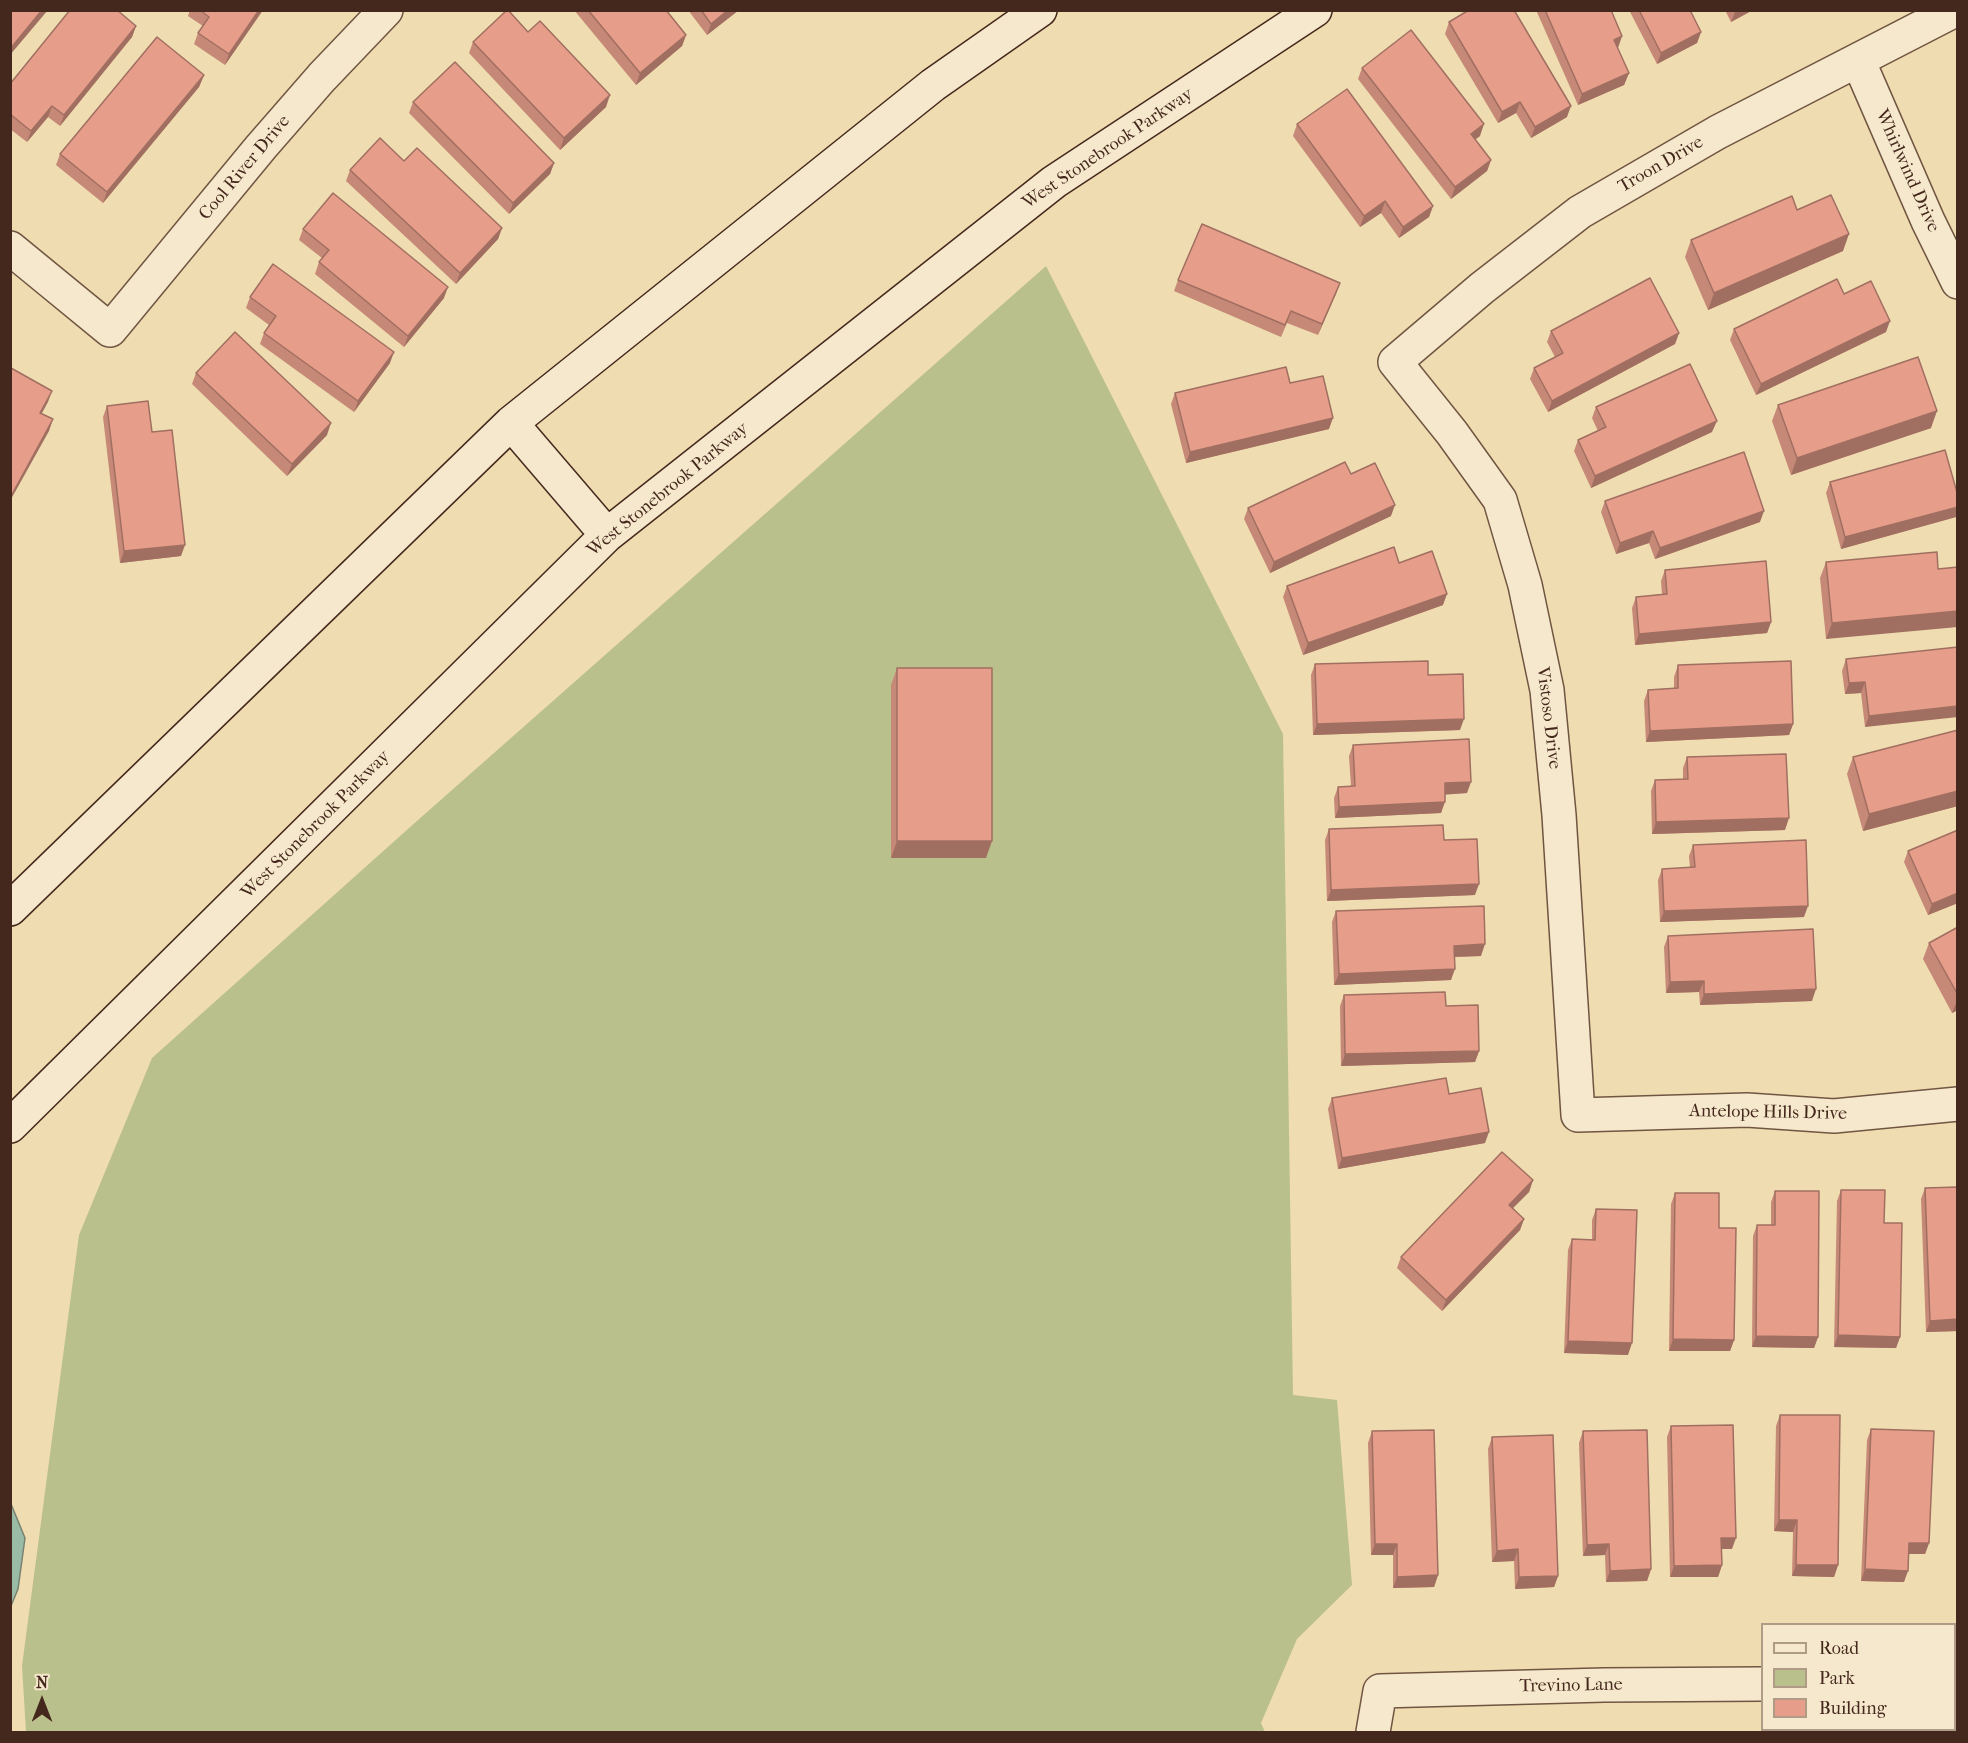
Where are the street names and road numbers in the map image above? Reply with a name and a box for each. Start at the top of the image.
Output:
street label: West Stonebrook Parkway [1019,84,1197,214]
street label: Whirlwind Drive [1870,106,1944,236]
street label: Cool River Drive [195,111,295,225]
street label: Troon Drive [1615,132,1707,198]
street label: West Stonebrook Parkway [583,418,753,562]
street label: Vistoso Drive [1531,666,1565,770]
street label: West Stonebrook Parkway [237,746,395,904]
street label: Antelope Hills Drive [1689,1101,1847,1125]
street label: Trevino Lane [1519,1674,1623,1698]

